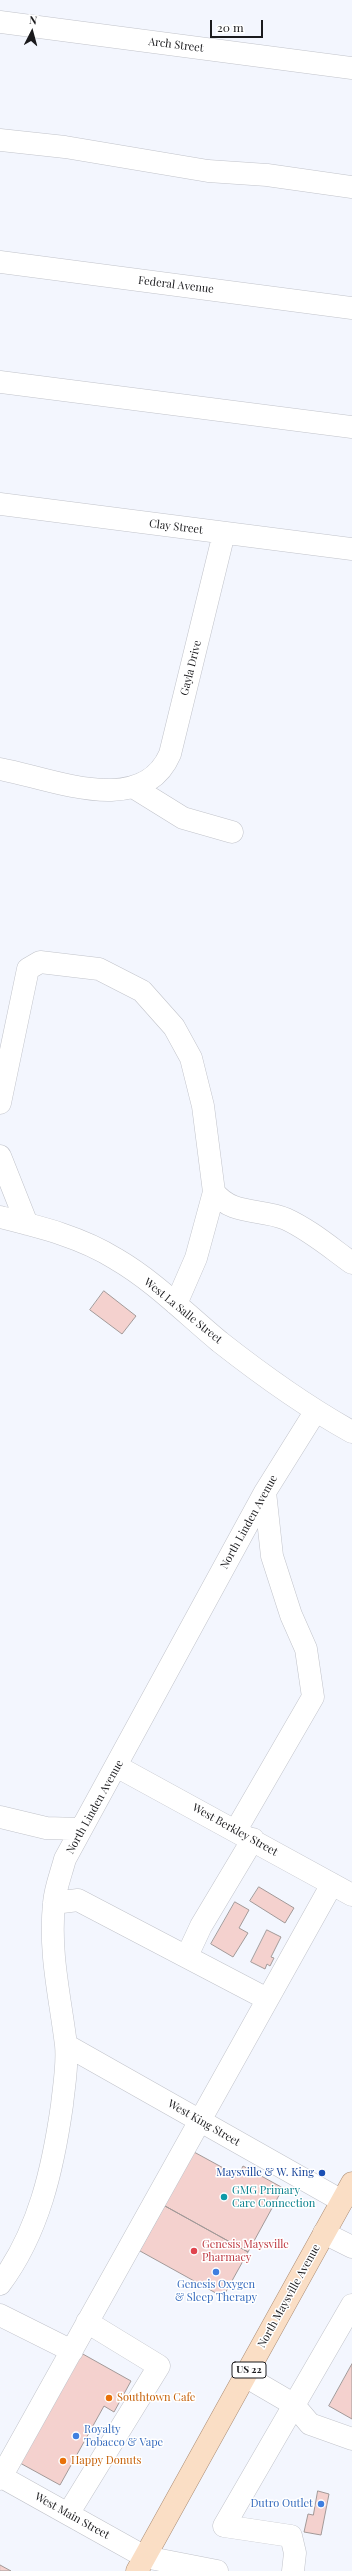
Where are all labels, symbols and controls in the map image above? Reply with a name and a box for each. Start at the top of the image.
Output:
north arrow [12,12,52,52]
text: N [29,12,38,27]
scale bar [212,12,265,38]
text: 20 m [217,19,244,35]
street label: Arch Street [148,35,204,55]
street label: Federal Avenue [137,274,215,296]
street label: Clay Street [148,517,204,537]
street label: Gayla Drive [178,639,204,697]
street label: West La Salle Street [141,1276,225,1346]
street label: North Linden Avenue [218,1473,280,1571]
street label: North Linden Avenue [64,1758,126,1856]
street label: West Berkley Street [190,1801,280,1859]
street label: West King Street [166,2097,242,2149]
place label: Maysville & W. King [216,2166,314,2180]
marker: Maysville & W. King [317,2168,327,2178]
place label: GMG Primary Care Connection [232,2184,315,2210]
marker: GMG Primary Care Connection [219,2192,229,2202]
place label: Genesis Maysville Pharmacy [202,2238,289,2264]
street label: North Maysville Avenue [255,2242,323,2350]
marker: Genesis Maysville Pharmacy [189,2246,199,2256]
marker: Genesis Oxygen & Sleep Therapy [211,2267,221,2277]
place label: Genesis Oxygen & Sleep Therapy [175,2278,257,2304]
road number: US 22 [232,2362,266,2378]
place label: Southtown Cafe [117,2391,195,2405]
marker: Southtown Cafe [104,2393,114,2403]
place label: Royalty Tobacco & Vape [84,2423,163,2449]
marker: Royalty Tobacco & Vape [71,2431,81,2441]
place label: Happy Donuts [71,2454,141,2468]
marker: Happy Donuts [58,2456,68,2466]
street label: West Main Street [32,2490,112,2542]
place label: Dutro Outlet [250,2497,313,2511]
marker: Dutro Outlet [316,2499,326,2509]

